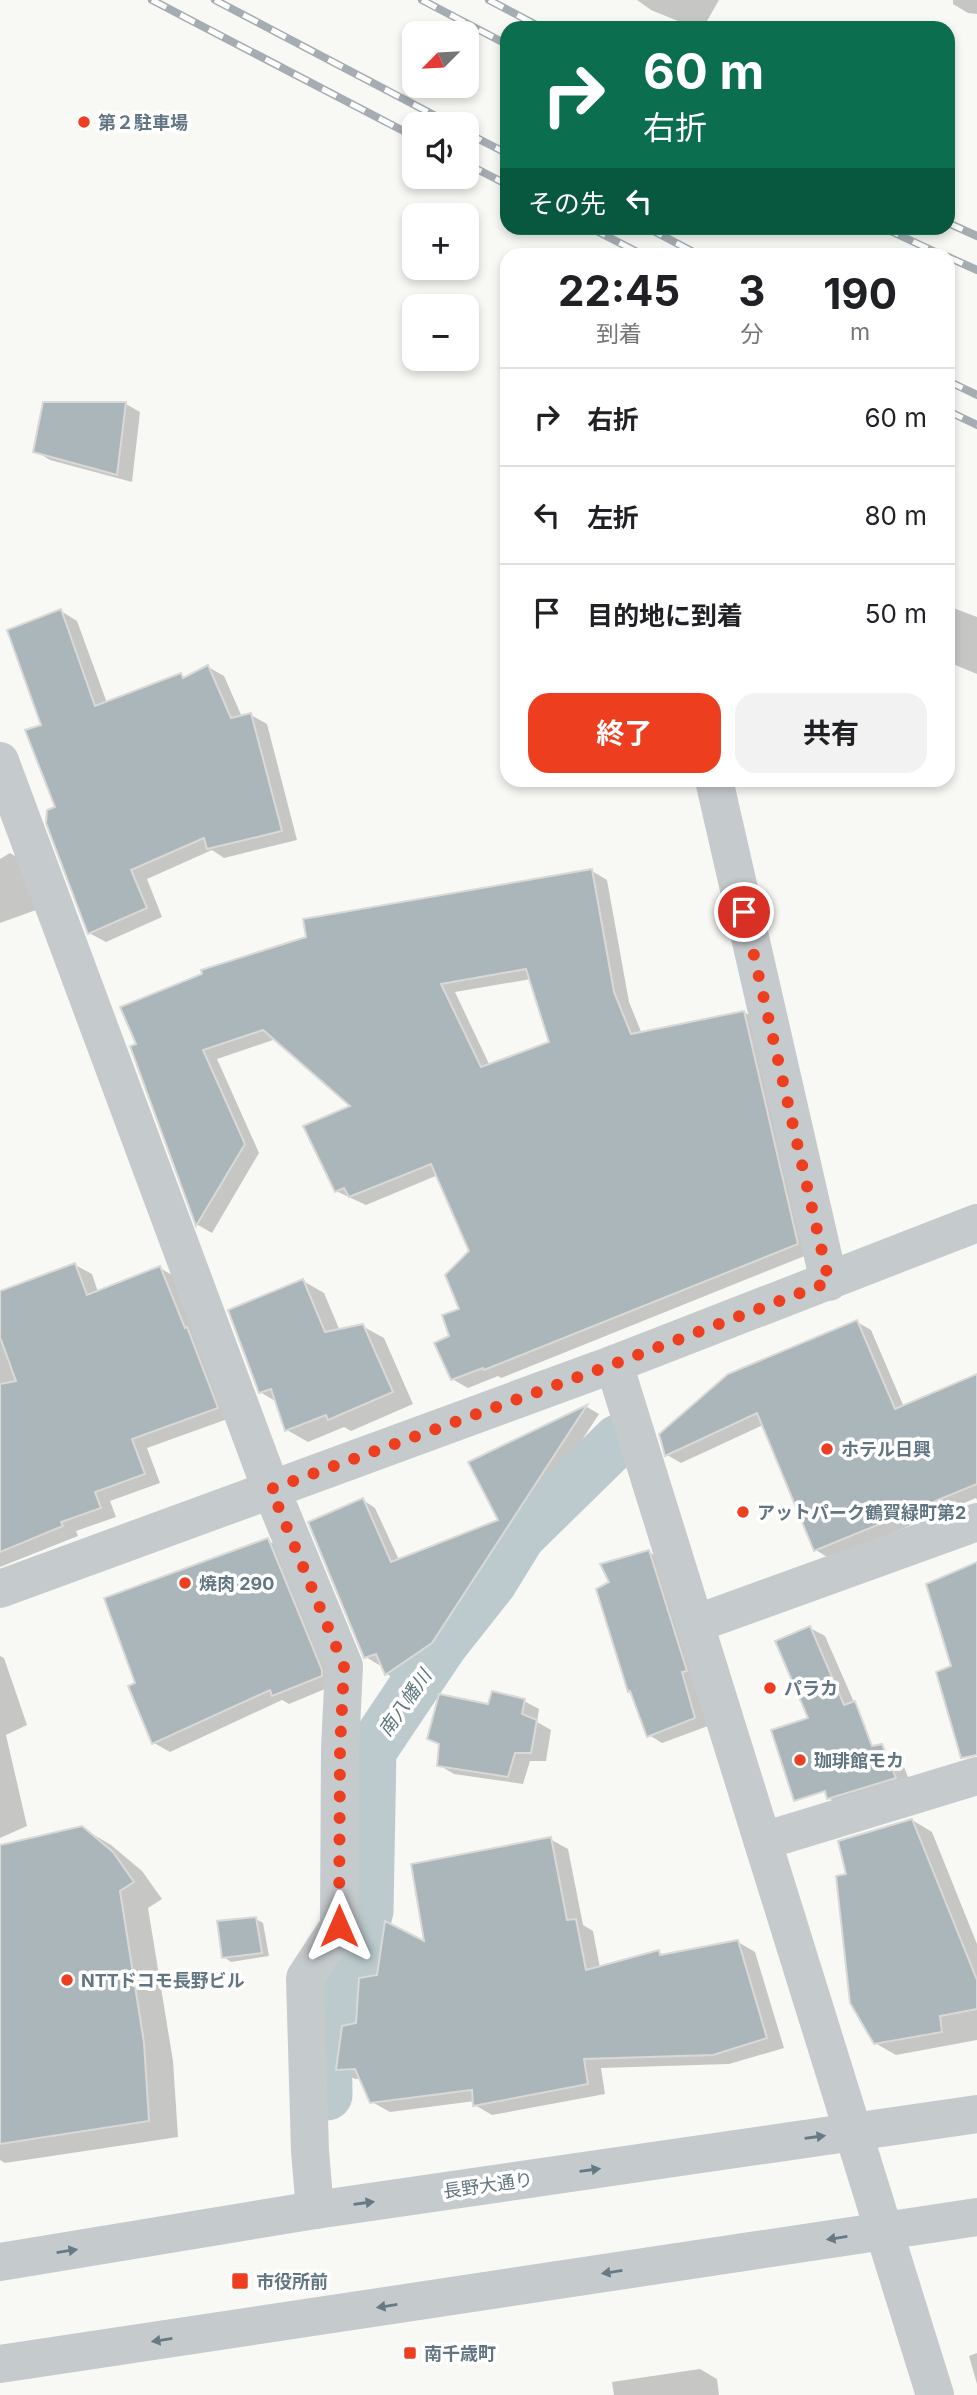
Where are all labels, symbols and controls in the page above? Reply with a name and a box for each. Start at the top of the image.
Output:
north arrow [402,21,480,98]
map controls [402,21,479,371]
text: 60 m [643,42,764,101]
icon: right [528,49,619,140]
text: 右折 [643,108,707,147]
place label: 第２駐車場 [98,112,188,133]
button: sound [402,112,479,189]
marker: 第２駐車場 [76,114,92,130]
icon: left [620,182,658,220]
text: その先 [528,188,606,219]
button: + [402,203,479,280]
text: 22:45 [558,265,680,316]
text: 3 [738,265,765,316]
text: 190 [823,268,897,319]
button: − [402,294,479,371]
text: m [850,318,870,346]
text: 到着 [596,320,642,348]
text: 分 [740,320,763,348]
icon: right [528,398,566,436]
text: 60 m [864,402,927,433]
text: 右折 [587,404,639,435]
icon: left [528,496,566,534]
text: 80 m [864,500,927,531]
text: 左折 [587,502,639,533]
icon: arrive [528,594,566,632]
text: 50 m [865,598,927,629]
text: 目的地に到着 [587,600,743,631]
button: 終了 [528,693,721,773]
button: 共有 [735,693,927,773]
pin [714,882,774,942]
icon: arrive [725,893,763,931]
place label: ホテル日興 [841,1439,931,1460]
marker: ホテル日興 [819,1441,835,1457]
place label: アットパーク鶴賀緑町第2 [757,1502,966,1523]
marker: アットパーク鶴賀緑町第2 [735,1504,751,1520]
place label: 焼肉 290 [199,1573,274,1594]
marker: 焼肉 290 [177,1575,193,1591]
water label: 南八幡川 [374,1664,437,1741]
place label: パラカ [784,1678,838,1699]
marker: パラカ [762,1680,778,1696]
place label: 珈琲館モカ [814,1750,904,1771]
marker: 珈琲館モカ [792,1752,808,1768]
position arrow [302,1889,376,1963]
place label: NTTドコモ長野ビル [81,1970,245,1991]
marker: NTTドコモ長野ビル [59,1972,75,1988]
one-way arrow [804,2131,826,2142]
one-way arrow [579,2164,601,2175]
street label: 長野大通り [442,2168,534,2202]
one-way arrow [354,2197,376,2208]
one-way arrow [826,2233,848,2244]
one-way arrow [56,2245,78,2256]
one-way arrow [601,2267,623,2278]
marker: 市役所前 [230,2271,250,2291]
place label: 市役所前 [256,2271,328,2292]
one-way arrow [376,2301,398,2312]
one-way arrow [151,2335,173,2346]
place label: 南千歳町 [424,2343,496,2364]
marker: 南千歳町 [402,2345,418,2361]

